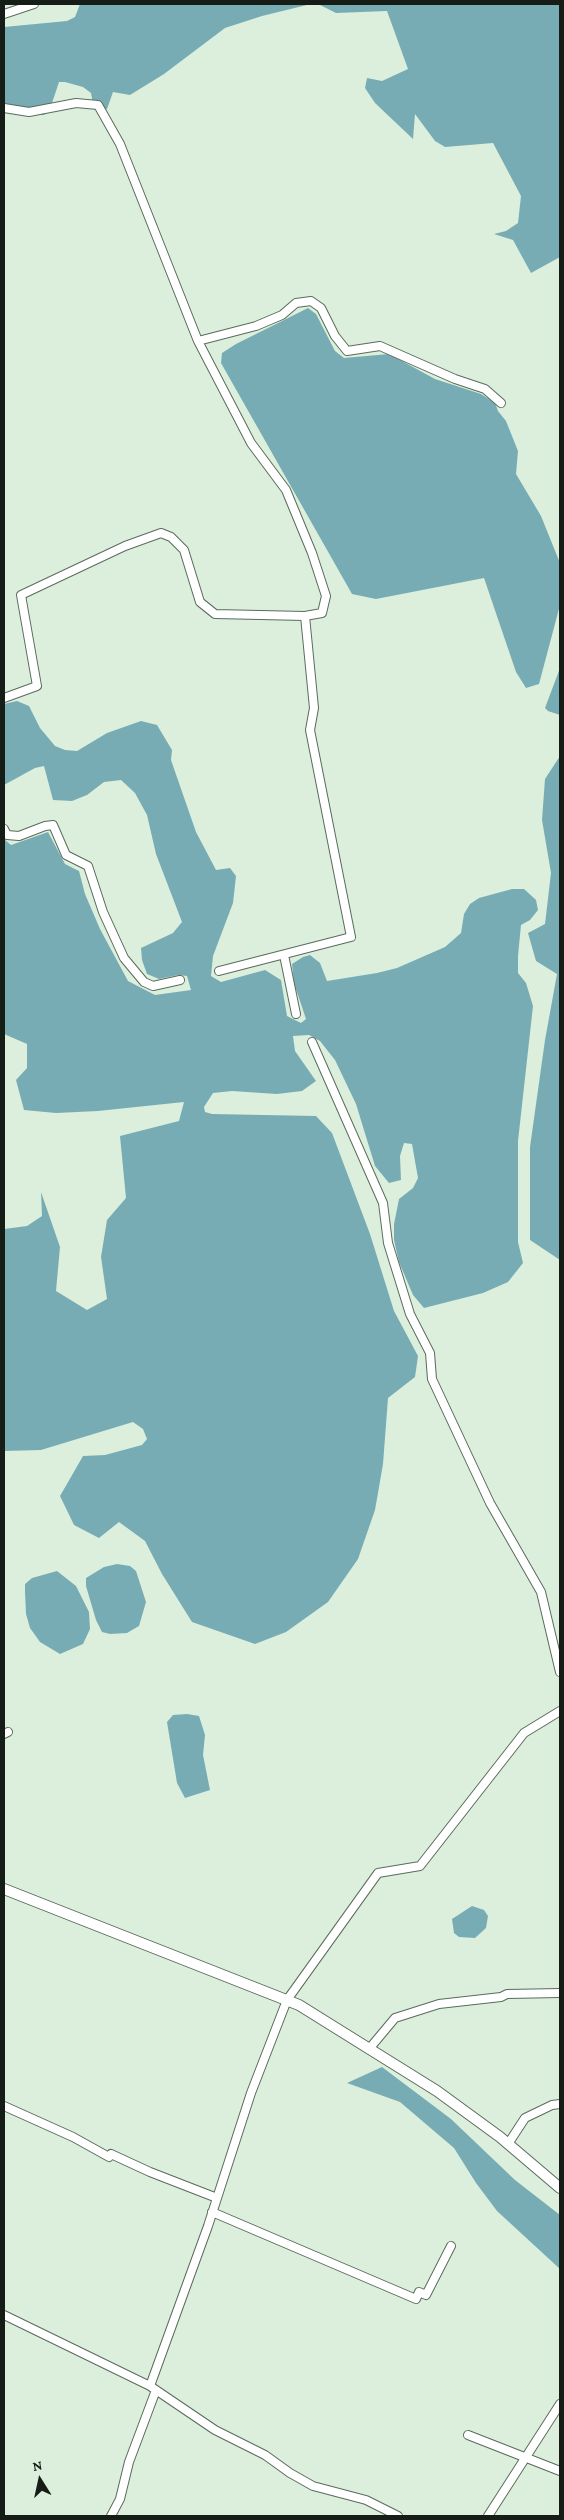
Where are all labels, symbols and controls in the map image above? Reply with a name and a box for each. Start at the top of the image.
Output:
north arrow [15,2455,65,2505]
text: N [31,2457,43,2474]

